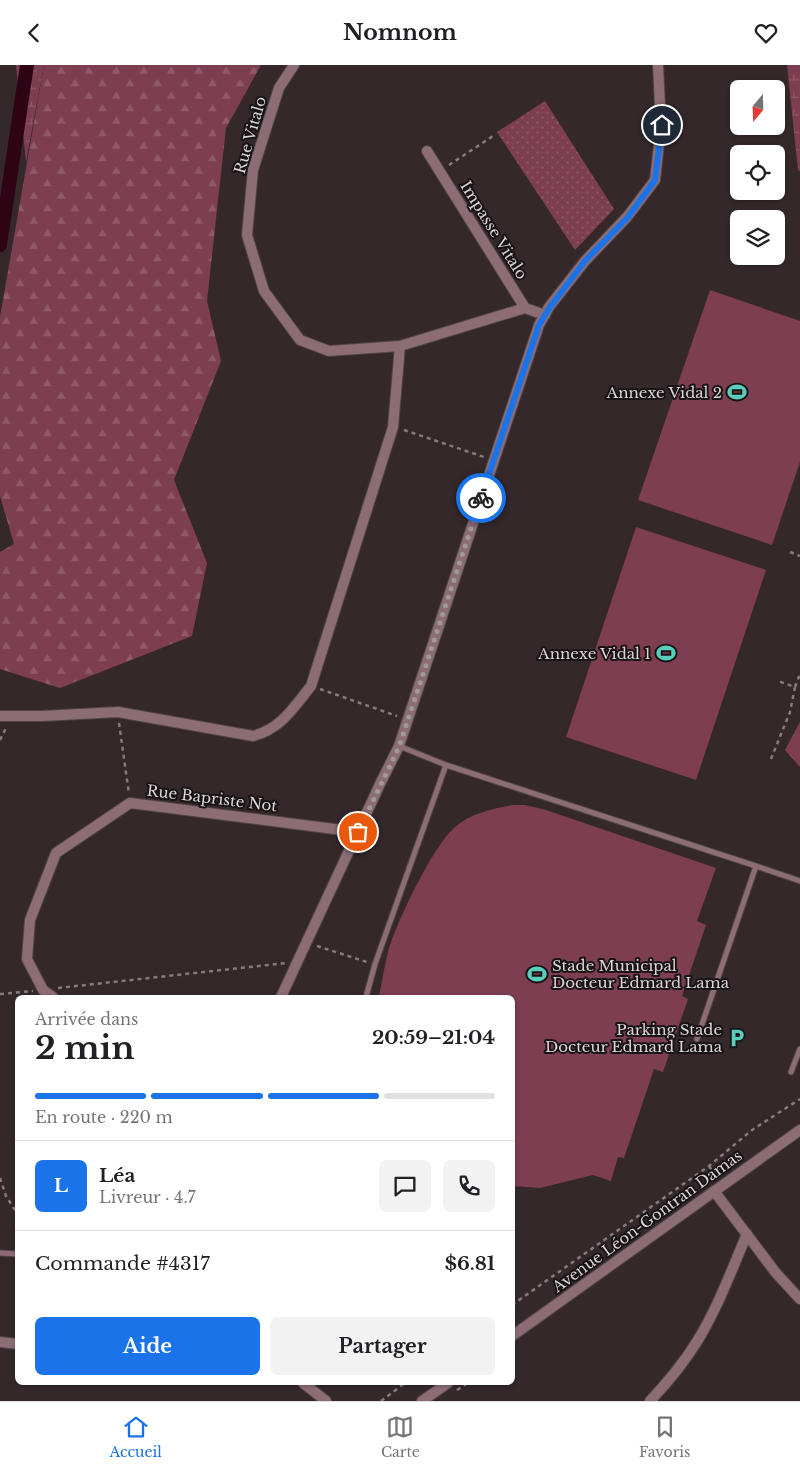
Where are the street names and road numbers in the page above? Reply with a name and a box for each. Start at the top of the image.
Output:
street label: Rue Vitalo [230,94,270,176]
street label: Impasse Vitalo [456,177,532,283]
street label: Rue Bapriste Not [146,781,278,815]
street label: Avenue Léon-Gontran Damas [548,1146,746,1297]

